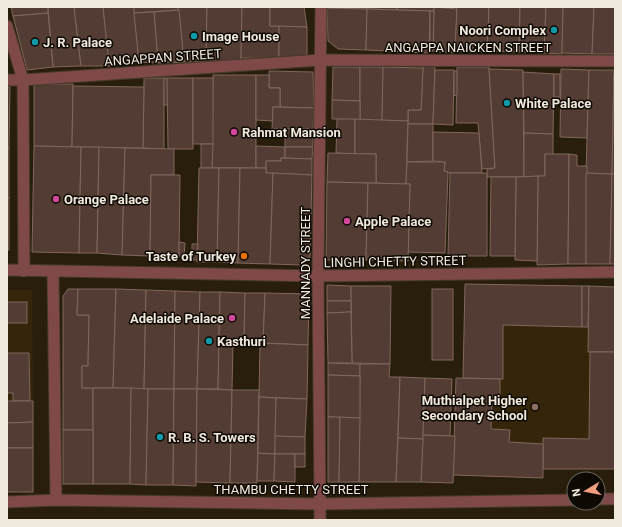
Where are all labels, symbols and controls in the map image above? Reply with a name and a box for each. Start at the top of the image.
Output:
place label: Noori Complex [459,23,546,38]
marker: Noori Complex [549,25,559,35]
place label: Image House [202,29,279,44]
marker: Image House [189,31,199,41]
place label: J. R. Palace [43,35,112,50]
marker: J. R. Palace [30,37,40,47]
street label: ANGAPPA NAICKEN STREET [385,40,551,55]
street label: ANGAPPAN STREET [104,46,223,69]
place label: White Palace [515,96,591,111]
marker: White Palace [502,98,512,108]
place label: Rahmat Mansion [242,125,341,140]
marker: Rahmat Mansion [229,127,239,137]
place label: Orange Palace [64,192,149,207]
marker: Orange Palace [51,194,61,204]
street label: MANNADY STREET [298,206,313,319]
place label: Apple Palace [355,214,431,229]
marker: Apple Palace [342,216,352,226]
place label: Taste of Turkey [146,249,236,264]
marker: Taste of Turkey [239,251,249,261]
street label: LINGHI CHETTY STREET [323,253,467,270]
place label: Adelaide Palace [130,311,224,326]
marker: Adelaide Palace [227,313,237,323]
place label: Kasthuri [217,334,266,349]
marker: Kasthuri [204,336,214,346]
place label: Muthialpet Higher Secondary School [421,393,527,423]
marker: Muthialpet Higher Secondary School [530,402,540,412]
place label: R. B. S. Towers [168,430,256,445]
marker: R. B. S. Towers [155,432,165,442]
north arrow [566,471,606,511]
street label: THAMBU CHETTY STREET [214,482,369,497]
text: N [570,487,584,498]

